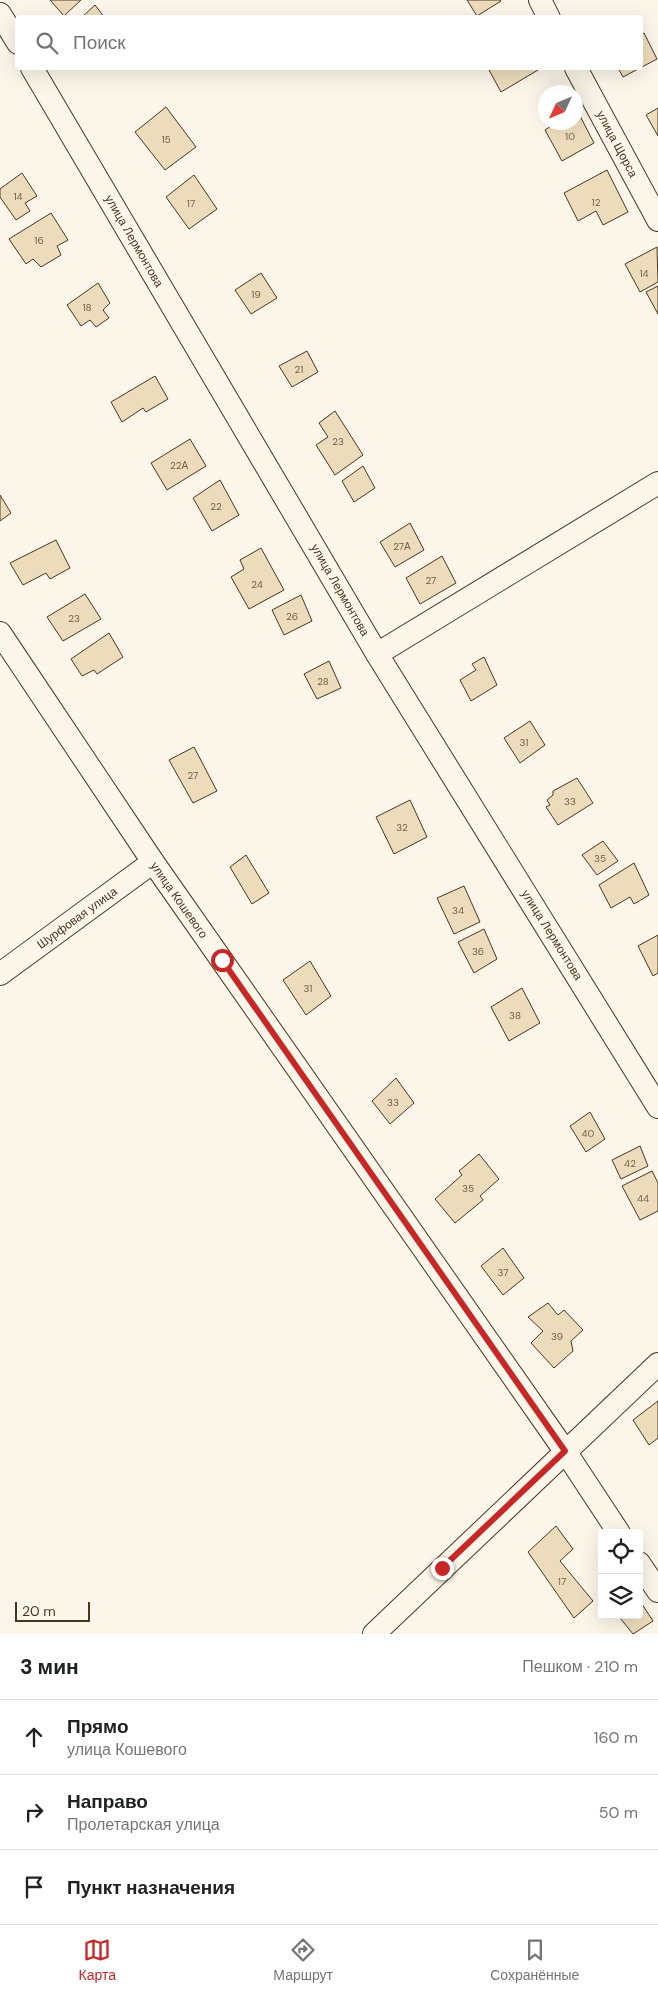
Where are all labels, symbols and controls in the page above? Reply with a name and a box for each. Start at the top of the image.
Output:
search box [15,15,643,70]
icon: search [33,29,61,57]
text: Поиск [73,30,126,55]
north arrow [538,85,583,130]
street label: улица Щорса [593,108,641,180]
house number: 10 [565,130,575,143]
house number: 15 [161,133,171,146]
house number: 14 [13,190,23,203]
street label: улица Лермонтова [101,192,167,290]
house number: 12 [592,196,601,209]
house number: 17 [187,197,195,210]
house number: 16 [34,234,44,247]
house number: 14 [639,267,649,280]
house number: 19 [251,288,261,301]
house number: 18 [82,301,92,314]
house number: 21 [295,363,303,376]
house number: 23 [332,435,344,448]
house number: 22А [170,459,188,472]
house number: 22 [210,500,222,513]
house number: 27А [393,540,411,553]
street label: улица Лермонтова [307,541,373,639]
house number: 27 [426,574,436,587]
house number: 24 [251,578,263,591]
house number: 26 [286,610,298,623]
house number: 23 [68,612,80,625]
house number: 28 [317,675,329,688]
house number: 31 [520,736,528,749]
house number: 27 [188,769,198,782]
house number: 33 [564,795,576,808]
house number: 32 [396,821,408,834]
house number: 35 [594,852,606,865]
street label: улица Кошевого [147,859,212,942]
street label: Шурфовая улица [34,883,121,953]
street label: улица Лермонтова [518,887,586,984]
house number: 34 [452,904,464,917]
house number: 36 [472,945,484,958]
route start [211,949,234,972]
house number: 31 [304,982,312,995]
house number: 38 [509,1009,521,1022]
house number: 33 [387,1096,399,1109]
house number: 40 [582,1127,595,1140]
house number: 42 [624,1157,636,1170]
house number: 35 [462,1182,474,1195]
house number: 44 [637,1192,649,1205]
house number: 37 [497,1266,509,1279]
house number: 39 [551,1330,563,1343]
map controls [598,1529,643,1619]
button: locate [598,1529,643,1574]
route end [431,1557,454,1580]
button: layers [598,1574,643,1619]
house number: 17 [558,1575,566,1588]
scale bar [15,1599,90,1622]
text: 20 m [22,1602,56,1620]
text: 3 мин [20,1653,79,1681]
text: Пешком · 210 m [522,1656,638,1677]
text: Прямо [67,1714,129,1739]
icon: ahead [20,1723,48,1751]
text: 160 m [594,1727,638,1748]
text: улица Кошевого [67,1739,187,1760]
text: Направо [67,1789,148,1814]
icon: right [20,1798,48,1826]
text: 50 m [599,1802,638,1823]
text: Пролетарская улица [67,1814,220,1835]
icon: arrive [20,1873,48,1901]
text: Пункт назначения [67,1875,235,1900]
tab: Карта [79,1936,116,1984]
tab: Маршрут [273,1936,333,1984]
tab: Сохранённые [490,1936,579,1984]

